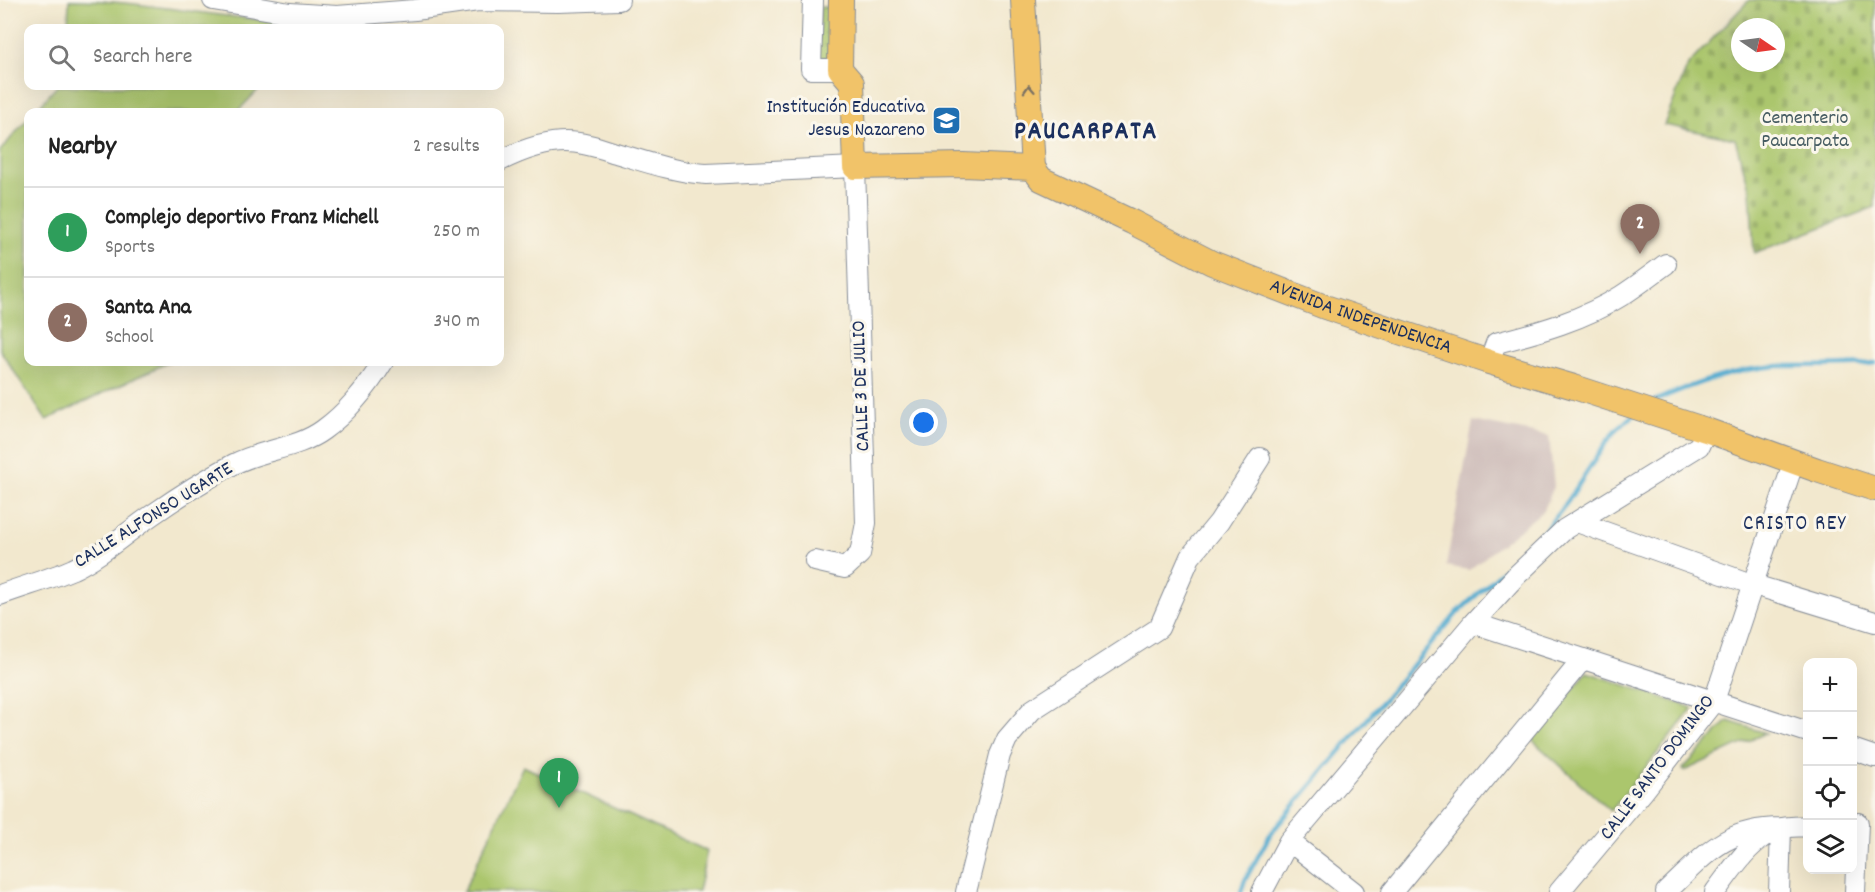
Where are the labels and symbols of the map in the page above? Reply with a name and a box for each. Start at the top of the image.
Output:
north arrow [1731,18,1785,72]
one-way arrow [1023,84,1036,93]
place label: Institución Educativa Jesus Nazareno [766,94,926,145]
school or university icon: Institución Educativa Jesus Nazareno [930,104,962,136]
park label: Cementerio Paucarpata [1761,105,1849,156]
district label: PAUCARPATA [1014,114,1158,151]
pin: 2 [1620,204,1660,254]
street label: AVENIDA INDEPENDENCIA [1265,273,1455,363]
street label: CALLE 3 DE JULIO [846,320,878,452]
your location [909,408,938,437]
street label: CALLE ALFONSO UGARTE [69,456,239,576]
district label: CRISTO REY [1743,510,1847,540]
street label: CALLE SANTO DOMINGO [1594,689,1722,847]
pin: 1 [540,758,578,808]

